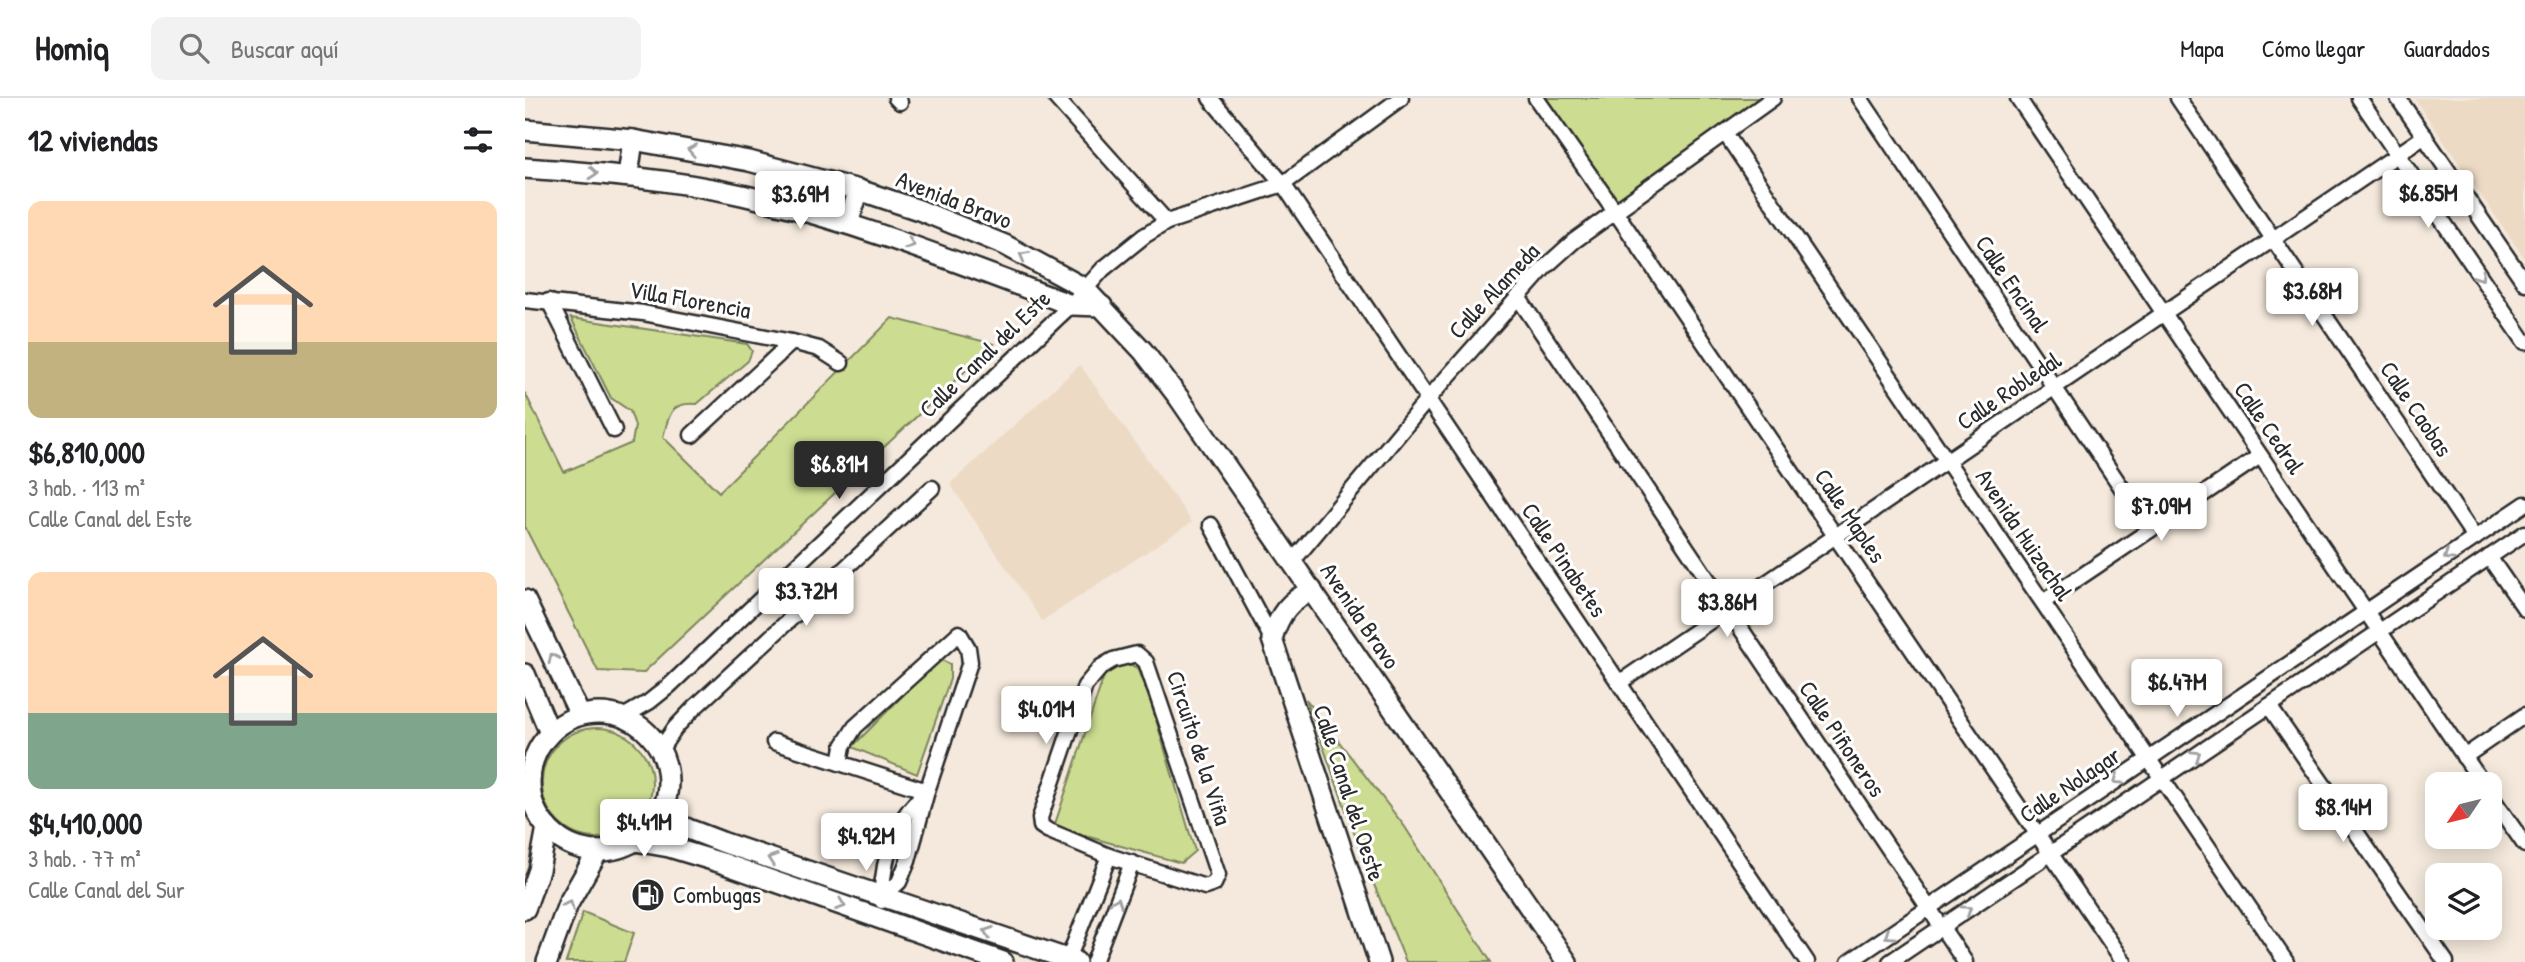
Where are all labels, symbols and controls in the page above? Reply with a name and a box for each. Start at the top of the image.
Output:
search box [151,17,641,80]
text: Homiq [35,26,109,70]
icon: search [175,29,213,67]
text: Buscar aquí [231,31,339,66]
text: Mapa [2180,32,2224,64]
text: Cómo llegar [2262,32,2365,64]
text: Guardados [2403,32,2490,64]
text: 12 viviendas [28,120,158,160]
icon: filters [459,121,497,159]
one-way arrow [686,144,698,159]
street label: Avenida Bravo [892,162,1017,236]
one-way arrow [588,165,599,180]
pin: $6.85M [2371,170,2485,230]
pin: $3.69M [743,172,857,231]
text: $6.85M [2398,177,2458,208]
text: $3.69M [771,178,829,209]
street label: Calle Encinal [1969,229,2057,339]
street label: Calle Alameda [1441,235,1546,345]
one-way arrow [903,236,915,250]
icon: home [200,247,326,373]
one-way arrow [1019,250,1032,264]
pin: $3.68M [2255,268,2369,328]
one-way arrow [2472,268,2484,281]
street label: Villa Florencia [627,273,753,325]
text: $3.68M [2282,275,2342,306]
street label: Calle Canal del Este [912,282,1057,424]
street label: Calle Robledal [1950,343,2067,437]
street label: Calle Caobas [2373,354,2460,462]
street label: Calle Cedral [2227,375,2313,480]
text: $6,810,000 [28,432,145,472]
pin: $6.81M [782,442,896,501]
text: $6.81M [810,448,868,479]
street label: Calle Maples [1808,462,1894,569]
street label: Avenida Huizachal [1969,462,2081,607]
text: 3 hab. · 113 m² [28,472,145,503]
pin: $7.09M [2104,484,2218,543]
text: $7.09M [2131,490,2191,521]
street label: Calle Pinabetes [1515,496,1615,623]
text: Calle Canal del Este [28,503,192,534]
one-way arrow [2443,548,2456,560]
street label: Avenida Bravo [1314,556,1408,675]
pin: $3.72M [749,568,863,628]
text: $3.72M [775,575,837,606]
pin: $3.86M [1670,580,1784,639]
text: $3.86M [1697,586,1757,617]
icon: home [200,618,326,744]
one-way arrow [547,653,561,665]
pin: $6.47M [2120,660,2234,719]
street label: Circuito de la Viña [1160,666,1240,829]
text: $6.47M [2147,666,2207,697]
street label: Calle Piñoneros [1792,674,1894,803]
pin: $4.01M [989,686,1103,746]
text: $4.01M [1017,693,1075,724]
street label: Calle Canal del Oeste [1306,701,1394,885]
street label: Calle Nolagar [2013,739,2126,830]
one-way arrow [2188,751,2201,763]
one-way arrow [2113,772,2126,784]
north arrow [2425,772,2503,849]
map controls [2425,772,2502,940]
pin: $8.14M [2286,784,2400,844]
text: $8.14M [2314,791,2372,822]
pin: $4.41M [587,800,701,859]
text: $4,410,000 [28,803,142,843]
text: $4.41M [616,806,672,837]
pin: $4.92M [809,814,923,873]
text: $4.92M [837,820,895,851]
text: 3 hab. · 77 m² [28,843,141,874]
one-way arrow [767,853,779,867]
button: layers [2425,863,2502,940]
text: Calle Canal del Sur [28,874,185,905]
fuel station icon: Combugas [629,876,667,914]
place label: Combugas [673,878,761,910]
one-way arrow [1109,896,1123,908]
one-way arrow [834,897,846,911]
one-way arrow [561,900,575,912]
one-way arrow [1959,906,1972,918]
one-way arrow [982,926,994,940]
one-way arrow [1884,927,1897,939]

